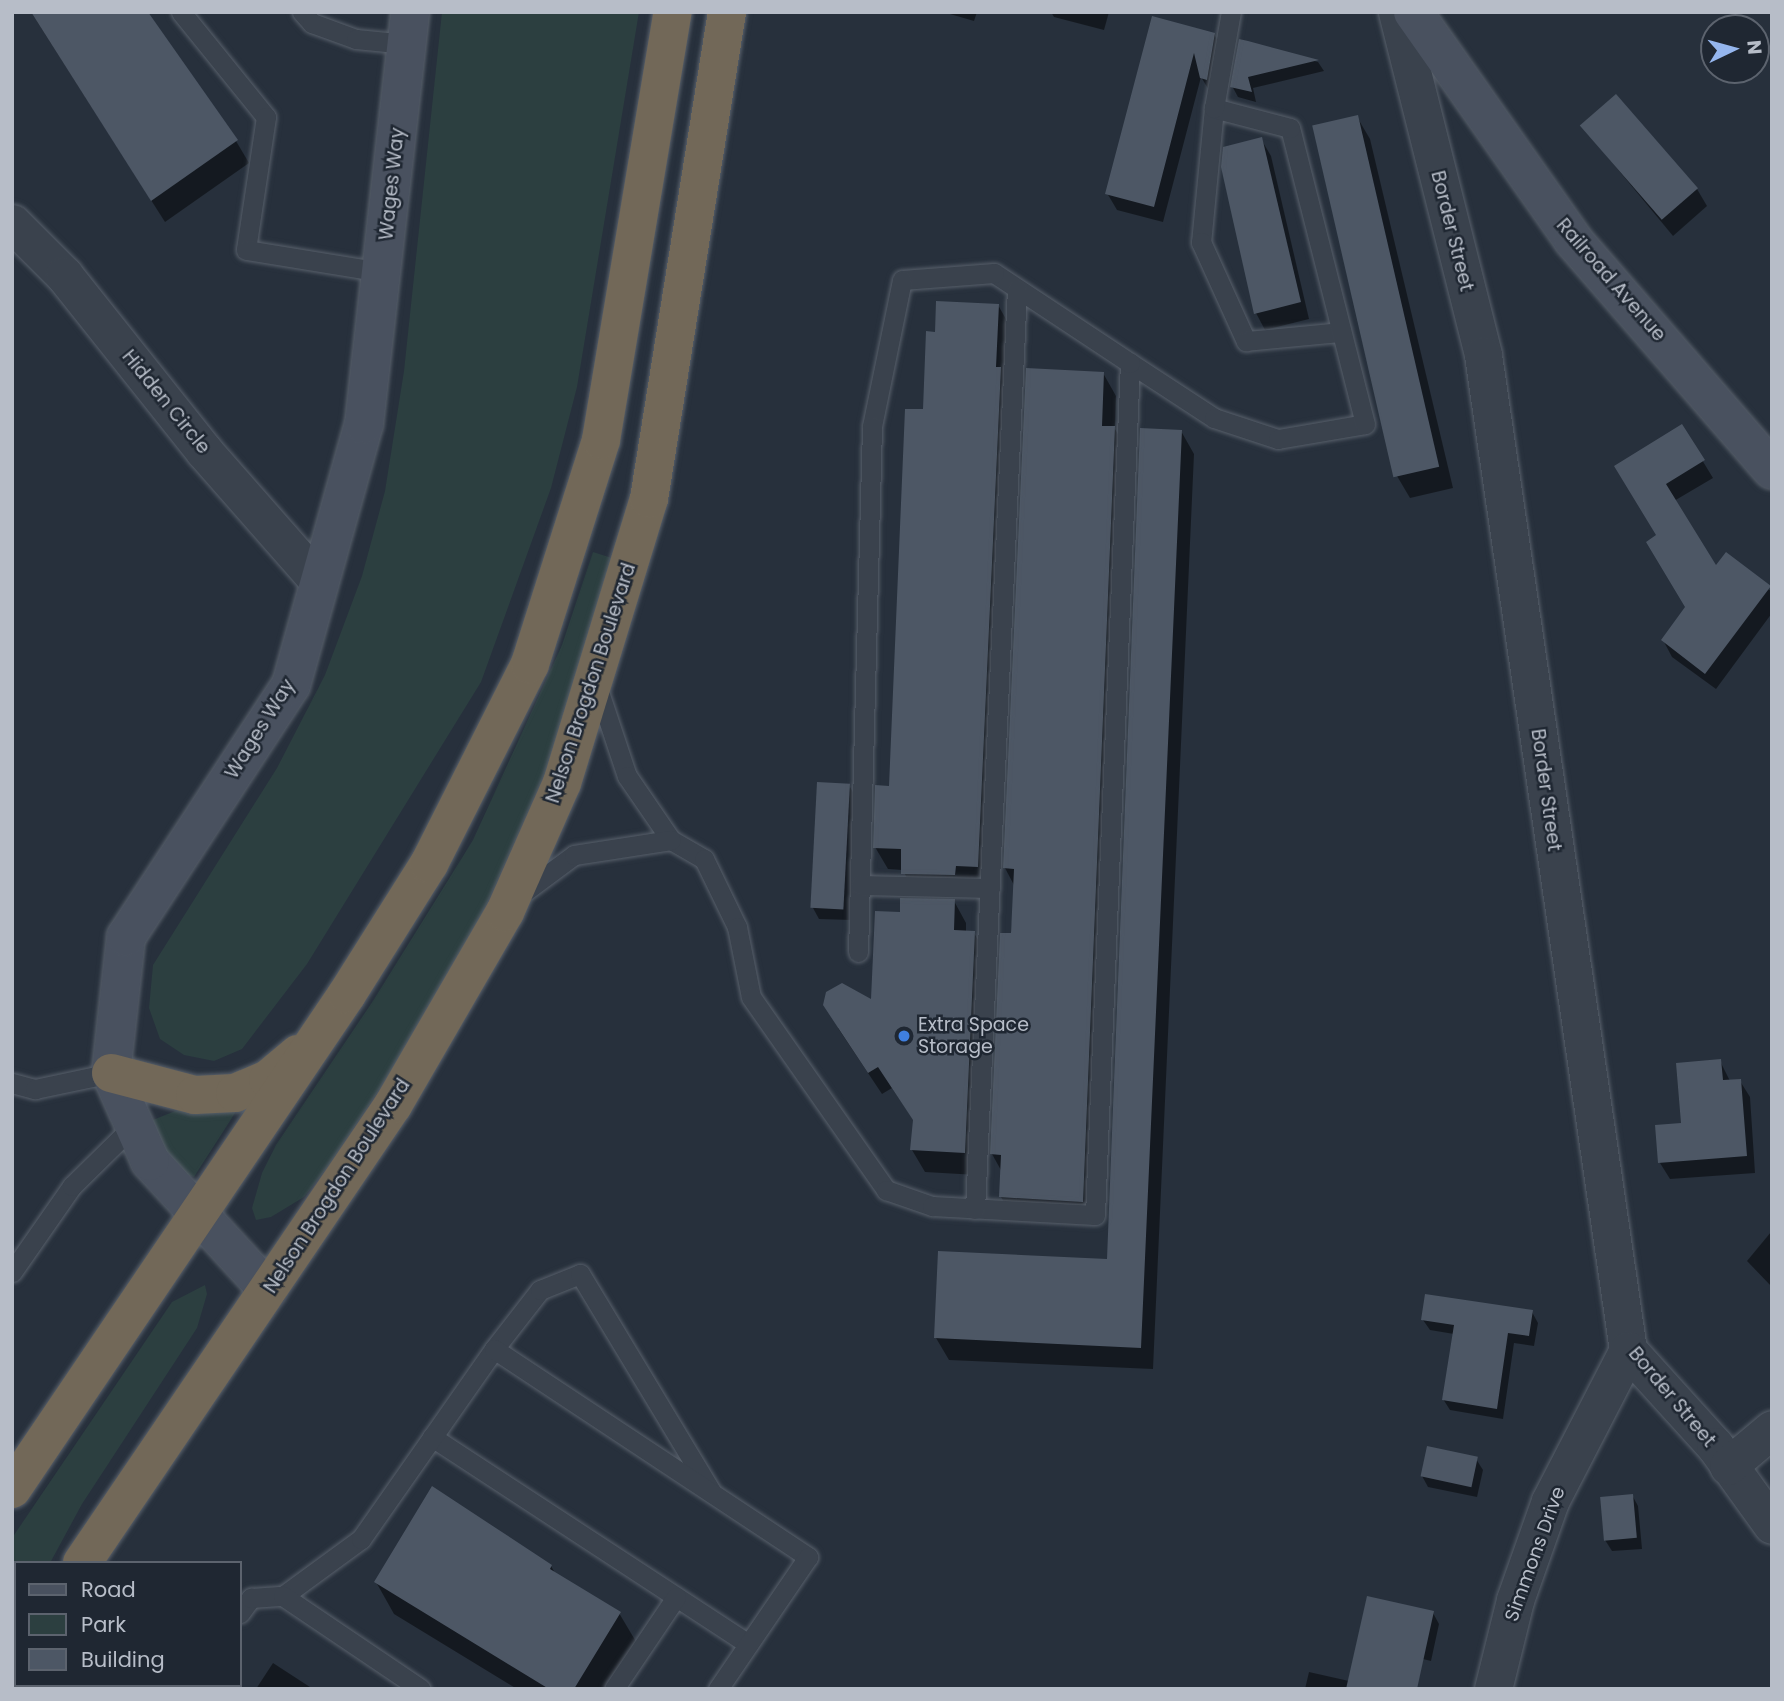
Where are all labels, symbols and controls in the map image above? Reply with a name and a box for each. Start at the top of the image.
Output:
north arrow [1700,14,1770,84]
text: N [1740,39,1768,56]
street label: Wages Way [375,127,409,241]
street label: Border Street [1426,168,1478,294]
street label: Railroad Avenue [1552,214,1670,346]
street label: Hidden Circle [117,346,215,458]
street label: Nelson Brogdon Boulevard [541,560,641,806]
street label: Wages Way [220,675,300,783]
street label: Border Street [1526,727,1566,853]
place label: Extra Space Storage [918,1014,1029,1058]
marker: Extra Space Storage [896,1028,912,1044]
street label: Nelson Brogdon Boulevard [259,1075,415,1297]
street label: Border Street [1624,1342,1720,1452]
street label: Simmons Drive [1500,1483,1570,1625]
legend [14,1561,242,1687]
text: Road [81,1575,136,1604]
text: Park [81,1610,126,1639]
text: Building [81,1645,165,1674]

